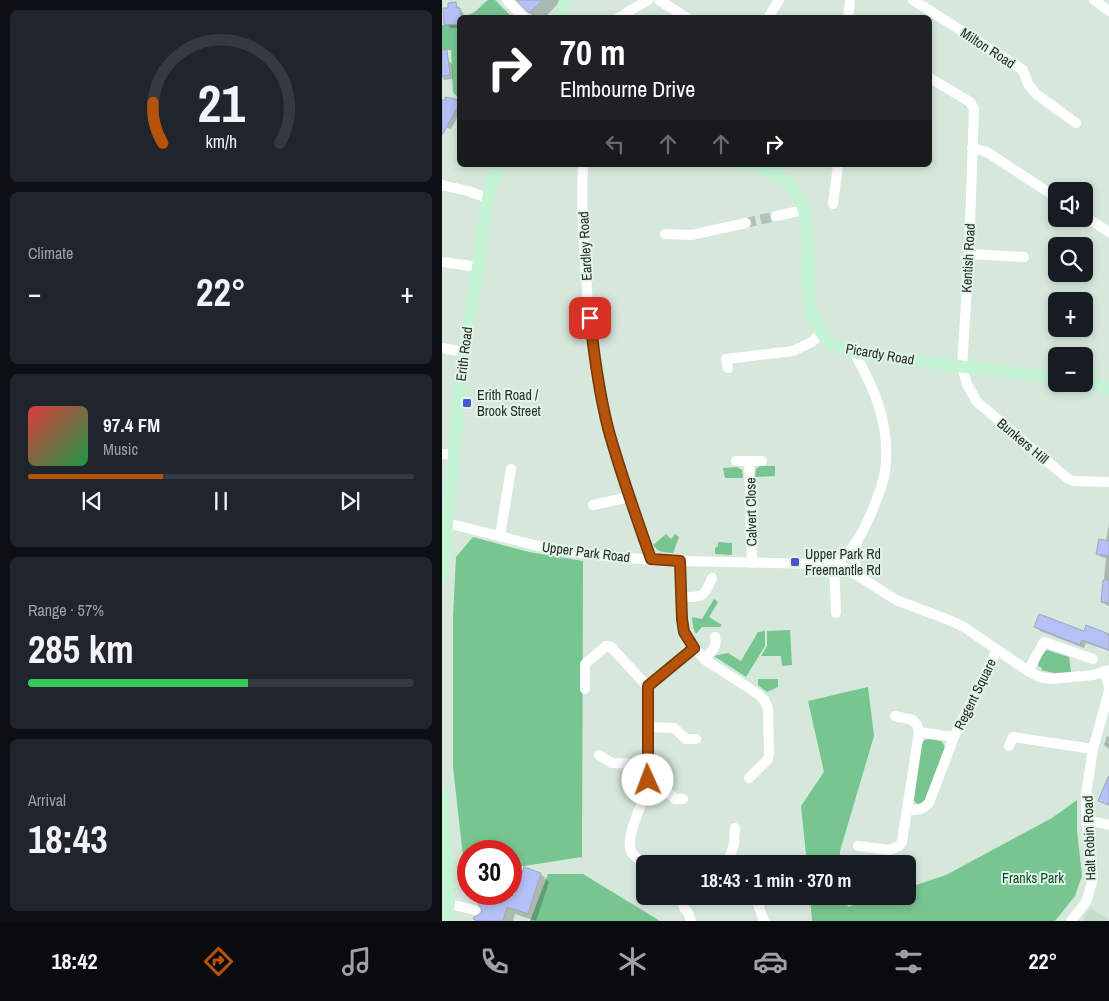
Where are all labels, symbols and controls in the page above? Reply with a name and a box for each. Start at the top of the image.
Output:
street label: Milton Road [957,24,1019,72]
text: 70 m [560,29,625,76]
icon: right [477,35,542,100]
text: 21 [197,68,245,138]
text: Elmbourne Drive [560,74,695,104]
text: km/h [205,130,237,154]
icon: left [601,130,629,158]
icon: ahead [654,130,682,158]
icon: ahead [707,130,735,158]
icon: right [760,130,788,158]
map controls [1048,182,1093,392]
button: sound [1048,182,1093,227]
street label: Eardley Road [574,211,596,281]
street label: Kentish Road [957,223,979,293]
button: search [1048,237,1093,282]
text: Climate [28,242,73,264]
text: 22° [196,267,246,318]
text: − [28,274,41,312]
text: + [401,274,414,312]
button: + [1048,292,1093,337]
pin [569,297,611,339]
icon: arrive [576,304,604,332]
street label: Erith Road [452,326,476,382]
street label: Picardy Road [844,339,916,369]
button: − [1048,347,1093,392]
place label: Erith Road / Brook Street [477,386,541,420]
marker: Erith Road / Brook Street [461,397,473,409]
text: 97.4 FM [103,412,160,438]
street label: Bunkers Hill [994,414,1052,468]
text: Music [103,438,138,460]
street label: Calvert Close [741,477,761,547]
icon: previous [78,487,106,515]
icon: pause [207,487,235,515]
icon: next [336,487,364,515]
street label: Upper Park Road [541,538,631,566]
place label: Upper Park Rd Freemantle Rd [805,545,881,579]
marker: Upper Park Rd Freemantle Rd [789,556,801,568]
text: Range · 57% [28,599,104,621]
text: 285 km [28,624,134,675]
street label: Regent Square [950,655,1000,733]
position arrow [621,753,673,805]
text: Arrival [28,789,66,811]
street label: Halt Robin Road [1079,795,1099,881]
text: 18:43 [28,814,108,865]
speed limit sign: 30 [457,840,522,905]
text: 18:43 · 1 min · 370 m [701,867,851,893]
park label: Franks Park [1002,869,1064,887]
icon: directions [201,944,236,979]
icon: music [339,944,374,979]
icon: phone [477,944,512,979]
icon: climate [615,944,650,979]
icon: car [753,944,788,979]
icon: filters [891,944,926,979]
text: 18:42 [51,946,98,976]
text: 22° [1029,946,1057,976]

